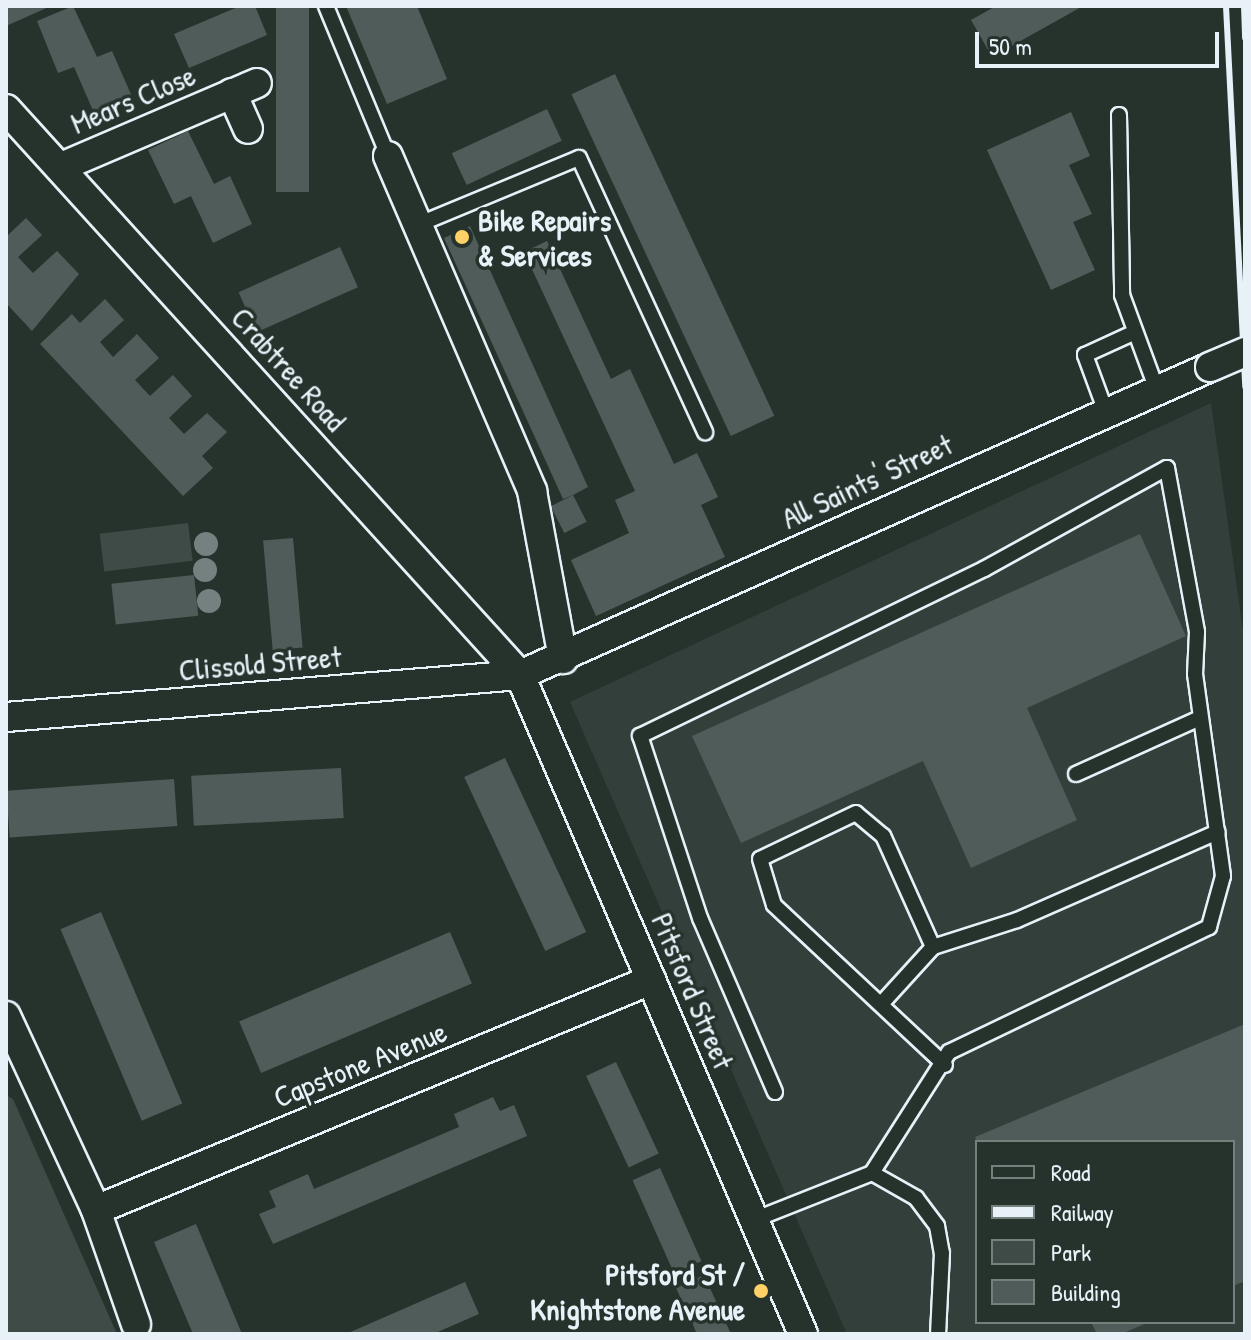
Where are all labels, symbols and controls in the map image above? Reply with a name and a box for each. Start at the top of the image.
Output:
scale bar [979,16,1223,66]
text: 50 m [989,30,1032,62]
street label: Mears Close [65,57,201,141]
place label: Bike Repairs & Services [478,202,611,272]
marker: Bike Repairs & Services [453,228,471,246]
street label: Crabtree Road [224,300,354,438]
street label: All Saints' Street [776,426,958,536]
street label: Clissold Street [177,638,343,688]
street label: Pitsford Street [644,908,742,1074]
street label: Capstone Avenue [268,1013,452,1115]
legend [975,1140,1235,1324]
text: Road [1051,1156,1090,1188]
text: Railway [1051,1196,1114,1228]
text: Park [1051,1236,1091,1268]
place label: Pitsford St / Knightstone Avenue [530,1256,745,1326]
text: Building [1051,1276,1121,1308]
marker: Pitsford St / Knightstone Avenue [752,1282,770,1300]

